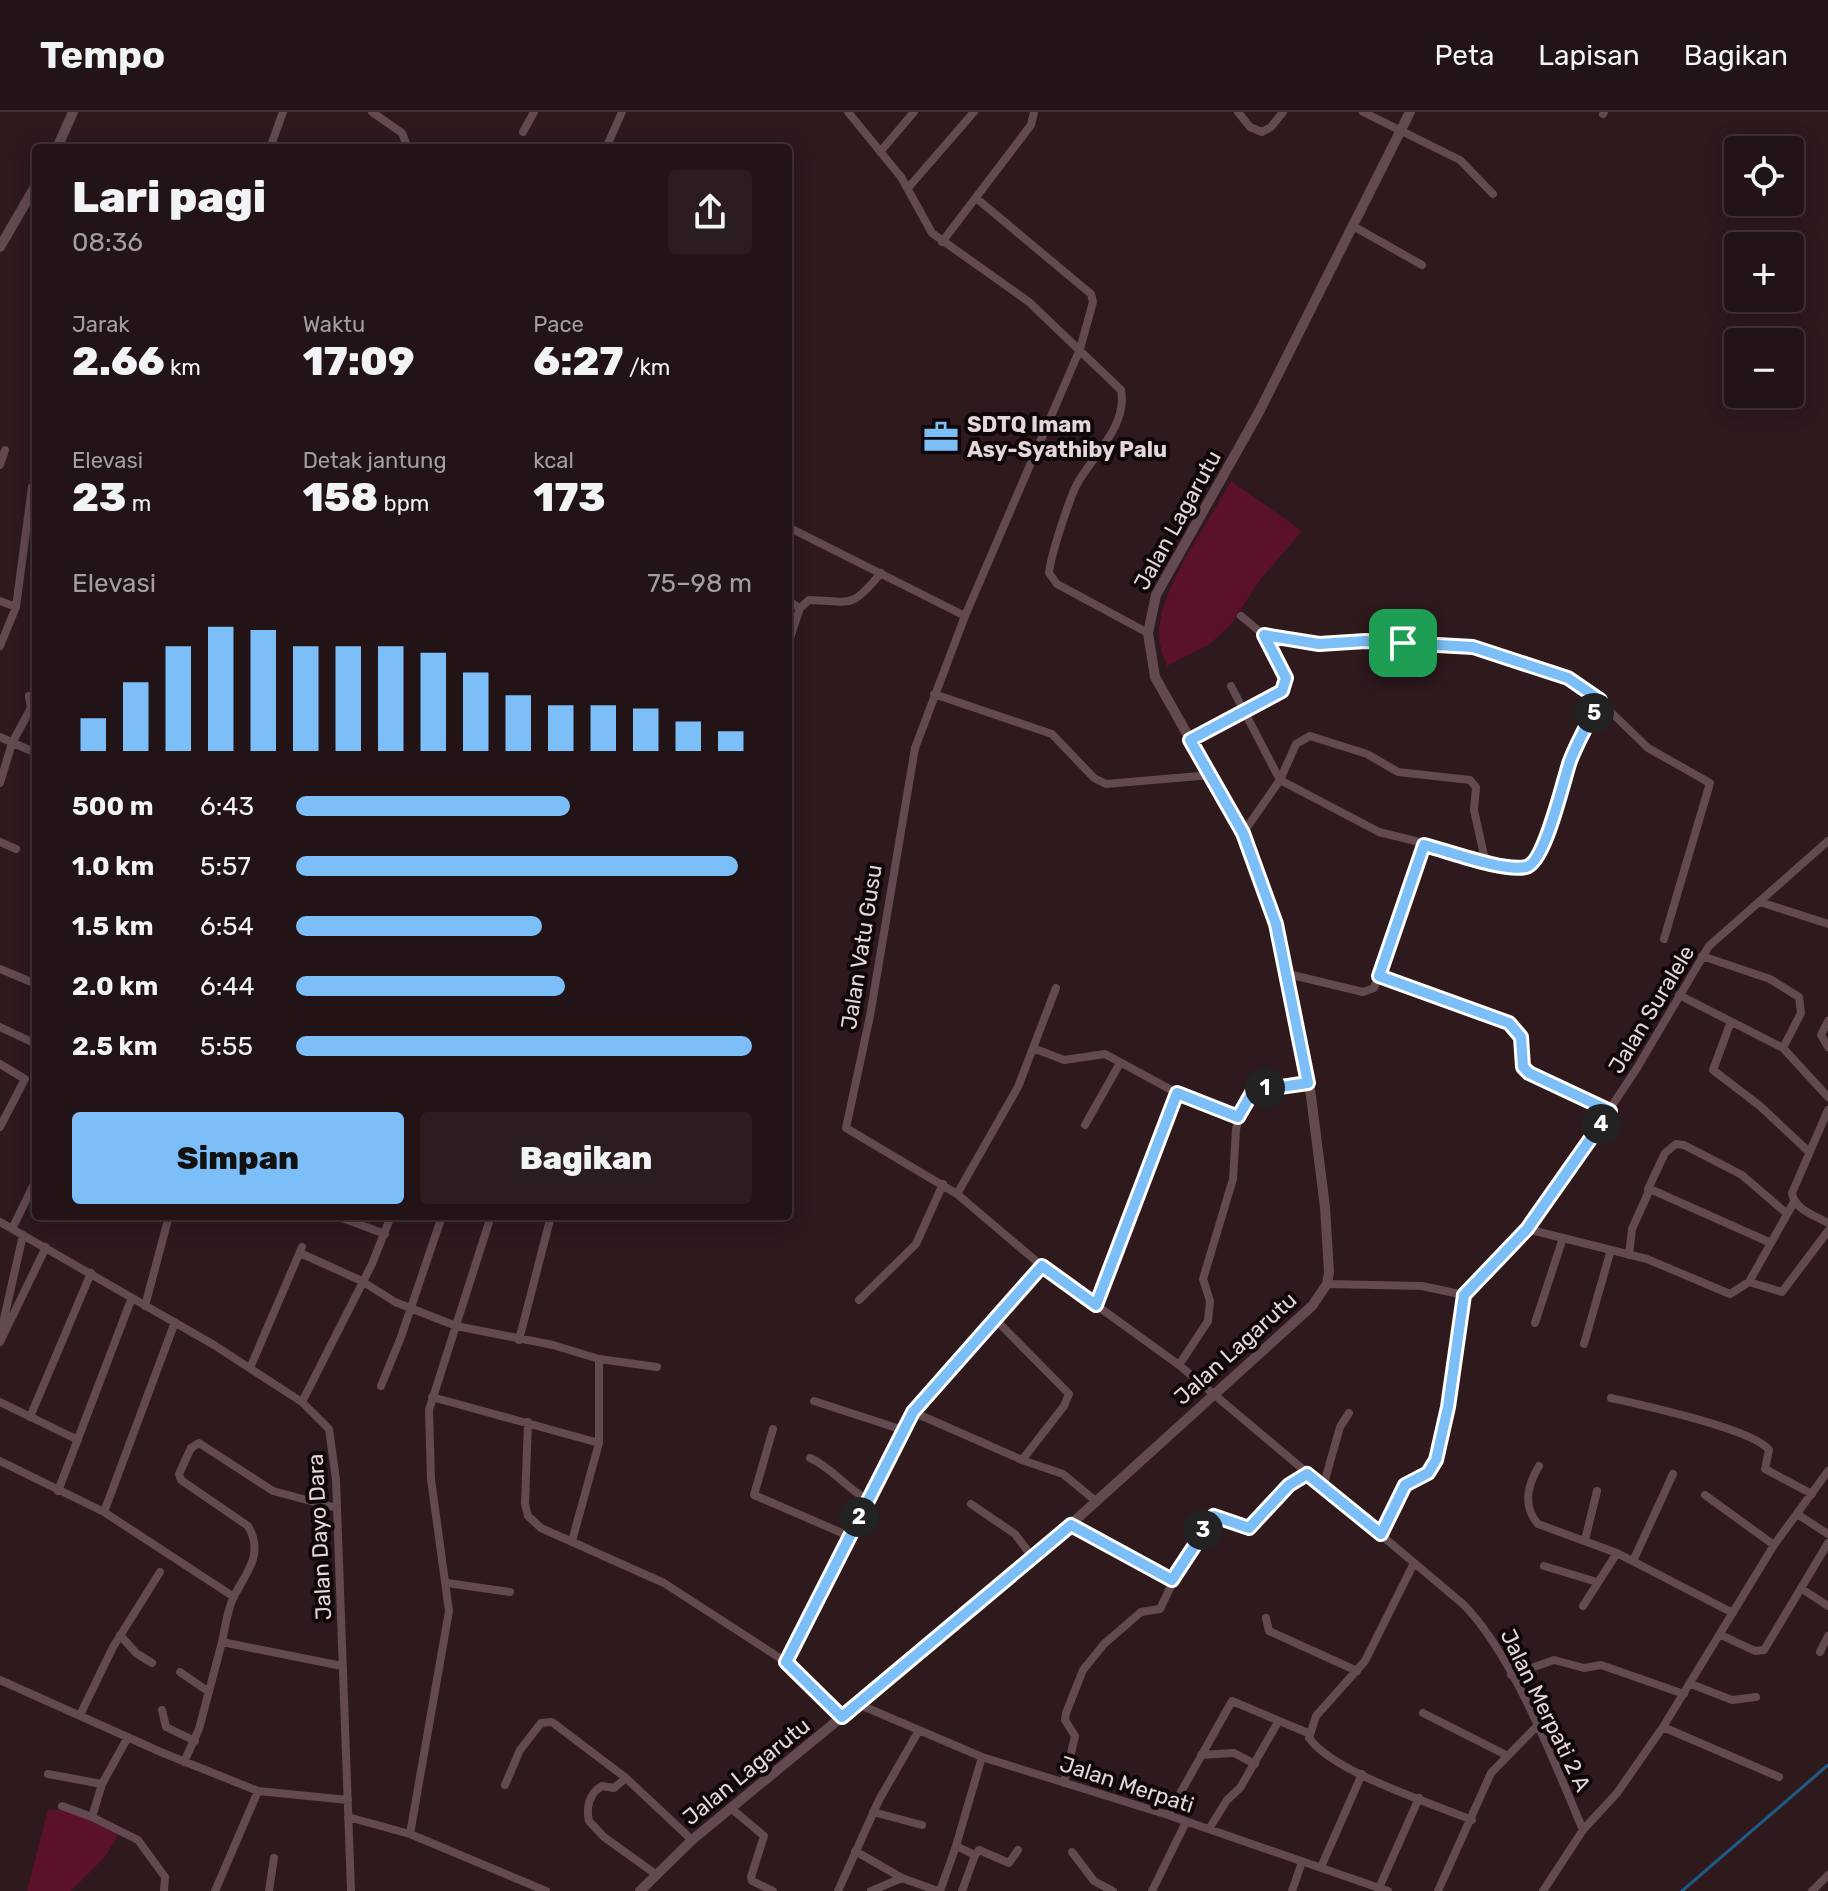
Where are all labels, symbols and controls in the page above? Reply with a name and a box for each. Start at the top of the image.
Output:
text: Tempo [40,32,165,78]
text: Peta [1435,39,1494,72]
text: Lapisan [1538,39,1640,72]
text: Bagikan [1684,39,1788,72]
map controls [1724,136,1804,408]
button: locate [1724,136,1804,216]
button: share [668,170,752,254]
text: Lari pagi [72,171,266,223]
text: 08:36 [72,227,143,258]
button: + [1724,232,1804,312]
text: Jarak [72,311,130,338]
text: Waktu [303,311,365,338]
text: Pace [533,311,584,338]
button: − [1724,328,1804,408]
text: 2.66 [72,338,165,385]
text: 17:09 [303,338,414,385]
text: 6:27 [533,338,624,385]
text: km [165,354,201,381]
text: /km [624,354,670,381]
place label: SDTQ Imam Asy-Syathiby Palu [967,411,1167,463]
office icon: SDTQ Imam Asy-Syathiby Palu [922,418,960,456]
street label: Jalan Lagarutu [1128,446,1227,595]
text: Elevasi [72,447,143,474]
text: Detak jantung [303,447,447,474]
text: kcal [533,447,574,474]
text: 23 [72,474,126,521]
text: 158 [303,474,378,521]
text: 173 [533,474,606,521]
text: m [126,490,151,517]
text: bpm [378,490,429,517]
text: Elevasi [72,568,156,599]
text: 75–98 m [647,568,752,599]
pin [1369,609,1437,677]
icon: arrive [1381,621,1425,665]
pin: 5 [1574,693,1614,733]
text: 5 [1587,699,1601,726]
text: 500 m [72,791,154,822]
text: 6:43 [200,791,254,822]
text: 1.0 km [72,851,154,882]
text: 5:57 [200,851,251,882]
street label: Jalan Vatu Gusu [835,863,888,1032]
text: 1.5 km [72,911,154,942]
text: 6:54 [200,911,254,942]
street label: Jalan Suralele [1603,940,1700,1078]
text: 2.0 km [72,971,158,1002]
text: 6:44 [200,971,255,1002]
text: 2.5 km [72,1031,158,1062]
text: 5:55 [200,1031,253,1062]
pin: 1 [1245,1068,1285,1108]
text: 1 [1260,1074,1270,1101]
pin: 4 [1581,1104,1621,1144]
text: 4 [1593,1110,1609,1137]
button: Simpan [72,1112,404,1204]
button: Bagikan [420,1112,752,1204]
street label: Jalan Lagarutu [1169,1286,1302,1410]
street label: Jalan Dayo Dara [302,1453,337,1621]
pin: 2 [839,1497,879,1537]
text: 2 [852,1503,866,1530]
pin: 3 [1183,1510,1223,1550]
text: 3 [1196,1516,1210,1543]
street label: Jalan Merpati 2 A [1495,1625,1597,1796]
street label: Jalan Lagarutu [677,1712,815,1831]
street label: Jalan Merpati [1056,1750,1197,1819]

